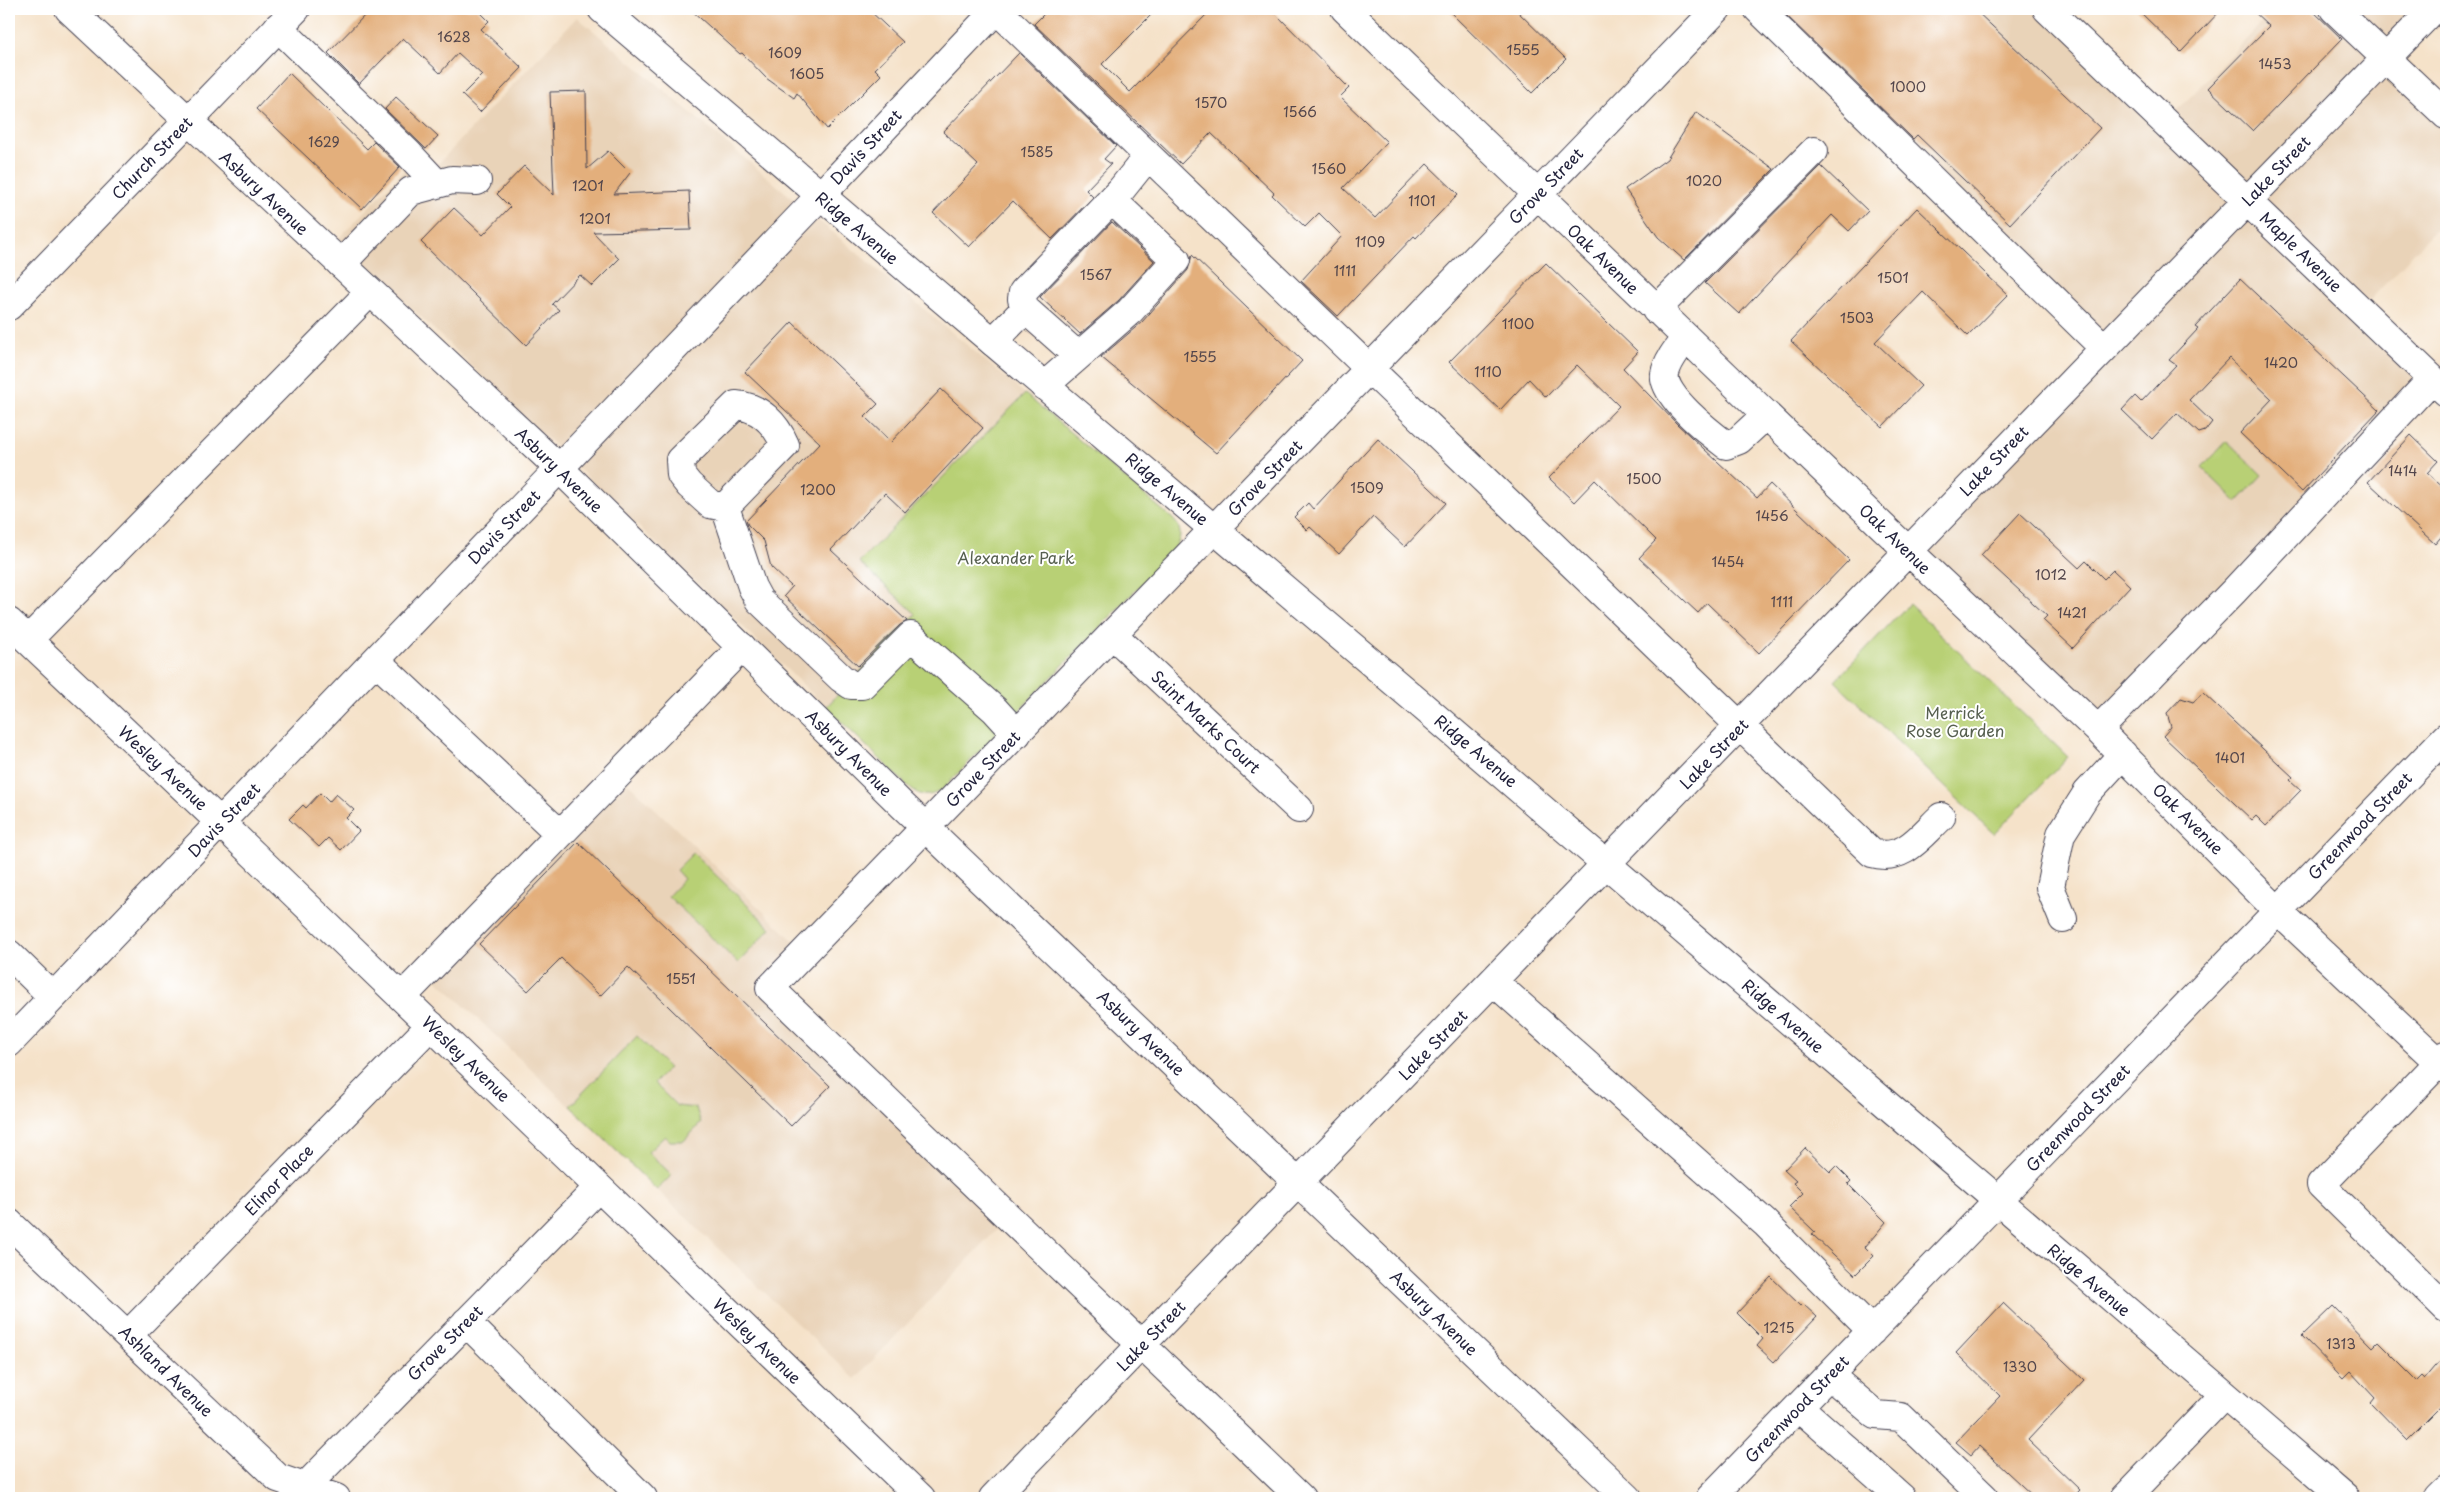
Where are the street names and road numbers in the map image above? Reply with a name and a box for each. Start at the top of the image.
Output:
street label: Davis Street [824,103,907,189]
street label: Church Street [105,110,198,204]
street label: Lake Street [2235,130,2315,211]
street label: Grove Street [1502,141,1588,229]
street label: Asbury Avenue [215,145,315,240]
street label: Ridge Avenue [811,185,905,269]
street label: Maple Avenue [2255,206,2349,297]
street label: Oak Avenue [1562,218,1645,299]
street label: Lake Street [1953,420,2033,501]
street label: Asbury Avenue [510,421,609,518]
street label: Grove Street [1221,433,1307,521]
street label: Ridge Avenue [1121,446,1215,530]
street label: Davis Street [461,483,545,569]
street label: Oak Avenue [1854,498,1937,579]
street label: Saint Marks Court [1146,664,1267,779]
street label: Asbury Avenue [801,704,899,801]
street label: Ridge Avenue [1430,708,1524,792]
street label: Lake Street [1673,713,1753,794]
street label: Wesley Avenue [114,719,214,815]
street label: Grove Street [939,724,1025,812]
street label: Greenwood Street [2302,766,2417,884]
street label: Davis Street [181,776,265,862]
street label: Oak Avenue [2148,777,2230,859]
street label: Ridge Avenue [1737,973,1830,1058]
street label: Asbury Avenue [1092,984,1191,1081]
street label: Lake Street [1392,1004,1472,1085]
street label: Wesley Avenue [417,1010,516,1107]
street label: Greenwood Street [2020,1058,2135,1176]
street label: Elinor Place [238,1139,318,1220]
street label: Ridge Avenue [2043,1237,2137,1321]
street label: Asbury Avenue [1385,1264,1484,1361]
street label: Wesley Avenue [708,1292,807,1389]
street label: Lake Street [1110,1295,1190,1376]
street label: Grove Street [401,1299,488,1386]
street label: Ashland Avenue [114,1319,219,1422]
street label: Greenwood Street [1739,1349,1854,1467]

